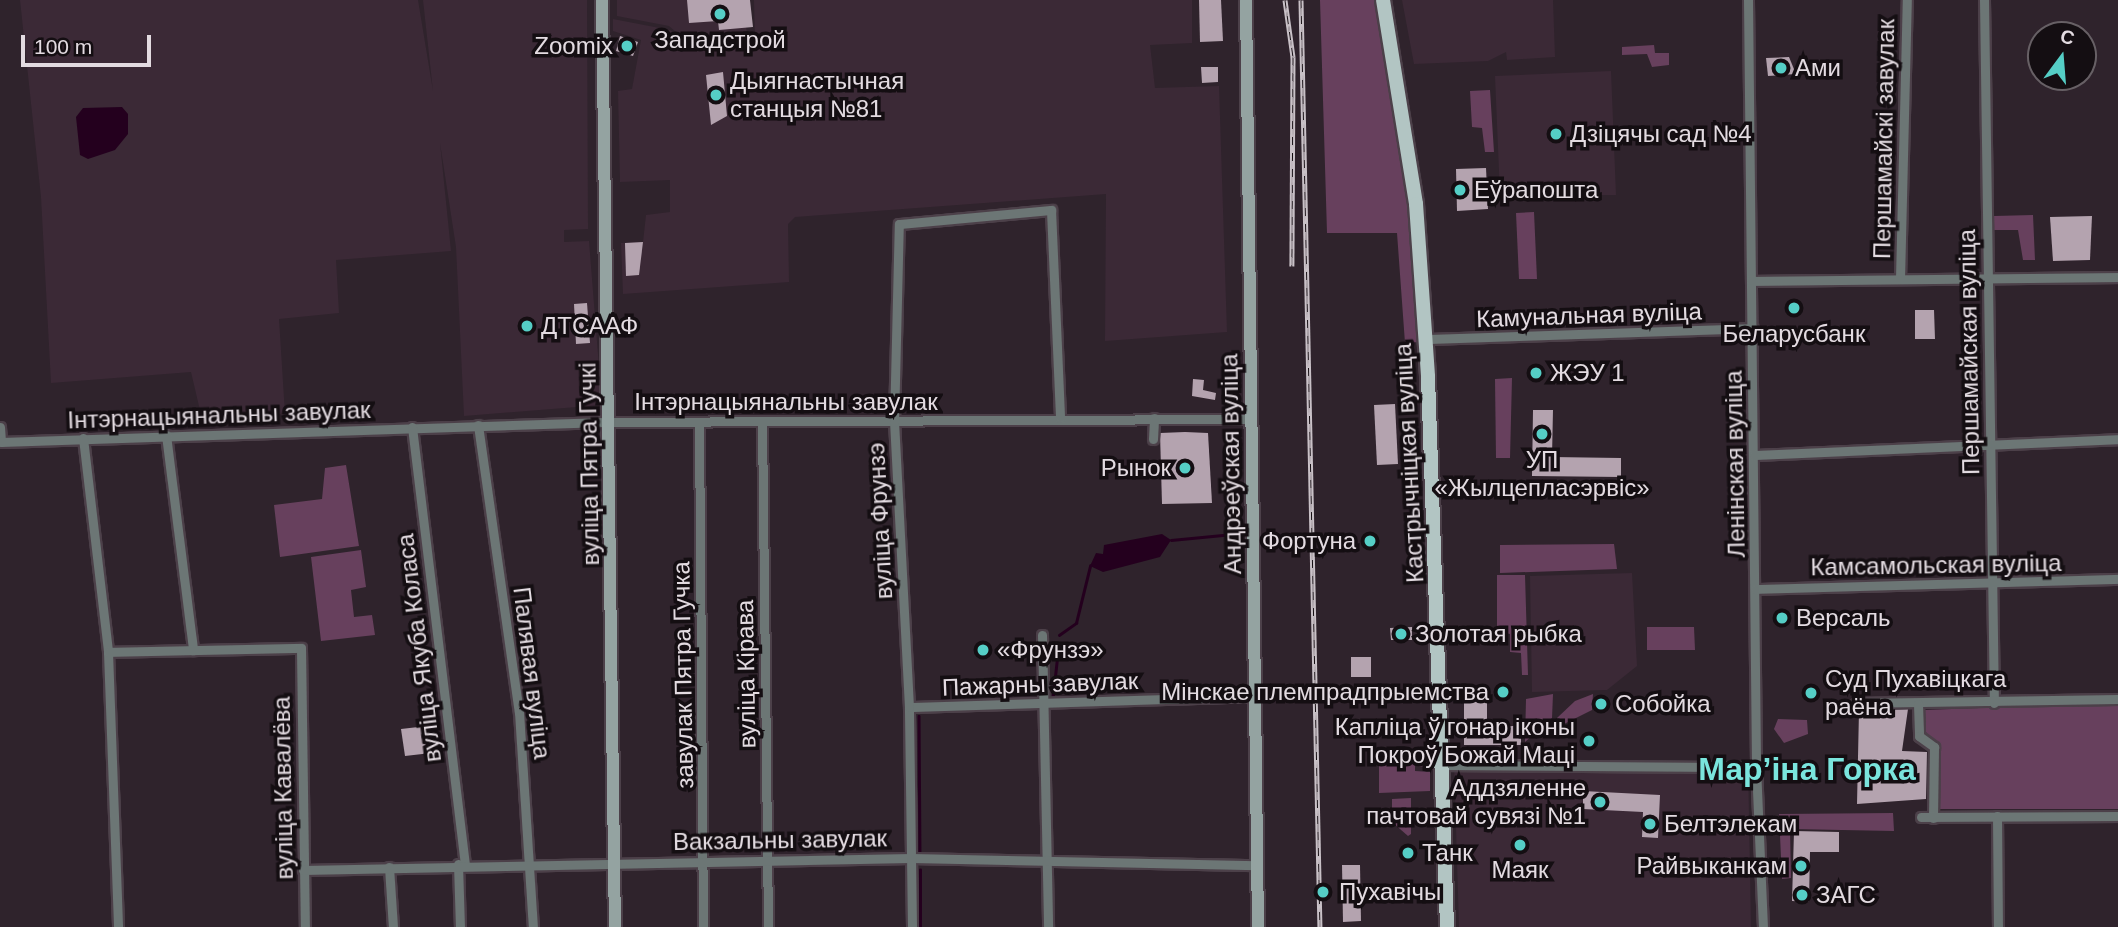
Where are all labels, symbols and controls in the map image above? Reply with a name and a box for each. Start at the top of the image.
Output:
marker: Западстрой [712,6,728,22]
street label: Першамайскі завулак [1868,19,1900,259]
scale bar [24,21,154,65]
north arrow [2027,21,2097,91]
text: С [2058,25,2077,49]
place label: Западстрой [654,26,786,54]
place label: Zoomix [534,32,613,60]
text: 100 m [34,35,92,58]
marker: Zoomix [619,38,635,54]
place label: Ами [1795,54,1841,82]
marker: Ами [1773,60,1789,76]
place label: Дыягнастычная станцыя №81 [730,67,904,123]
marker: Дыягнастычная станцыя №81 [708,87,724,103]
place label: Дзіцячы сад №4 [1570,120,1752,148]
marker: Дзіцячы сад №4 [1548,126,1564,142]
place label: Еўрапошта [1474,176,1598,204]
marker: Еўрапошта [1452,182,1468,198]
street label: Першамайская вуліца [1952,229,1986,475]
street label: Камунальная вуліца [1476,297,1702,333]
marker: Беларусбанк [1786,300,1802,316]
place label: ДТСААФ [541,312,638,340]
marker: ДТСААФ [519,318,535,334]
place label: Беларусбанк [1723,320,1865,348]
street label: Кастрычніцкая вуліца [1388,342,1430,584]
street label: Андрэеўская вуліца [1215,353,1247,575]
place label: ЖЭУ 1 [1550,359,1625,387]
street label: вуліца Пятра Гучкі [573,362,605,566]
marker: ЖЭУ 1 [1528,365,1544,381]
street label: Ленінская вуліца [1719,370,1751,558]
street label: Інтэрнацыянальны завулак [634,388,938,416]
street label: Інтэрнацыянальны завулак [67,395,371,435]
marker: УП «Жылцепласэрвіс» [1534,426,1550,442]
street label: вуліца Фрунзэ [862,442,898,600]
place label: УП «Жылцепласэрвіс» [1434,446,1650,502]
place label: Рынок [1101,454,1171,482]
marker: Рынок [1177,460,1193,476]
place label: Фортуна [1262,527,1356,555]
street label: вуліца Якуба Коласа [391,532,447,764]
marker: Фортуна [1362,533,1378,549]
street label: Камсамольская вуліца [1810,548,2062,582]
street label: завулак Пятра Гучка [667,561,699,789]
street label: Палявая вуліца [507,585,557,761]
street label: вуліца Кірава [730,599,762,749]
place label: Версаль [1796,604,1891,632]
marker: Версаль [1774,610,1790,626]
place label: Золотая рыбка [1415,620,1582,648]
marker: Золотая рыбка [1393,626,1409,642]
place label: «Фрунзэ» [997,636,1104,664]
marker: «Фрунзэ» [975,642,991,658]
place label: Суд Пухавіцкага раёна [1825,665,2006,721]
street label: Пажарны завулак [941,666,1139,702]
place label: Мінскае племпрадпрыемства [1161,678,1489,706]
marker: Мінскае племпрадпрыемства [1495,684,1511,700]
marker: Суд Пухавіцкага раёна [1803,685,1819,701]
place label: Собойка [1615,690,1711,718]
street label: вуліца Кавалёва [267,696,299,880]
marker: Собойка [1593,696,1609,712]
place label: Капліца ў гонар іконы Покроў Божай Маці [1335,713,1575,769]
marker: Капліца ў гонар іконы Покроў Божай Маці [1581,733,1597,749]
district label: Марʼіна Горка [1698,750,1916,788]
place label: Аддзяленне пачтовай сувязі №1 [1366,774,1586,830]
marker: Аддзяленне пачтовай сувязі №1 [1592,794,1608,810]
place label: Белтэлекам [1664,810,1797,838]
marker: Белтэлекам [1642,816,1658,832]
street label: Вакзальны завулак [673,824,887,856]
marker: Маяк [1512,837,1528,853]
place label: Танк [1422,839,1473,867]
marker: Танк [1400,845,1416,861]
place label: Райвыканкам [1637,852,1787,880]
place label: Маяк [1491,856,1549,884]
marker: Райвыканкам [1793,858,1809,874]
place label: Пухавічы [1339,878,1441,906]
place label: ЗАГС [1816,881,1876,909]
marker: Пухавічы [1313,882,1333,902]
marker: ЗАГС [1794,887,1810,903]

